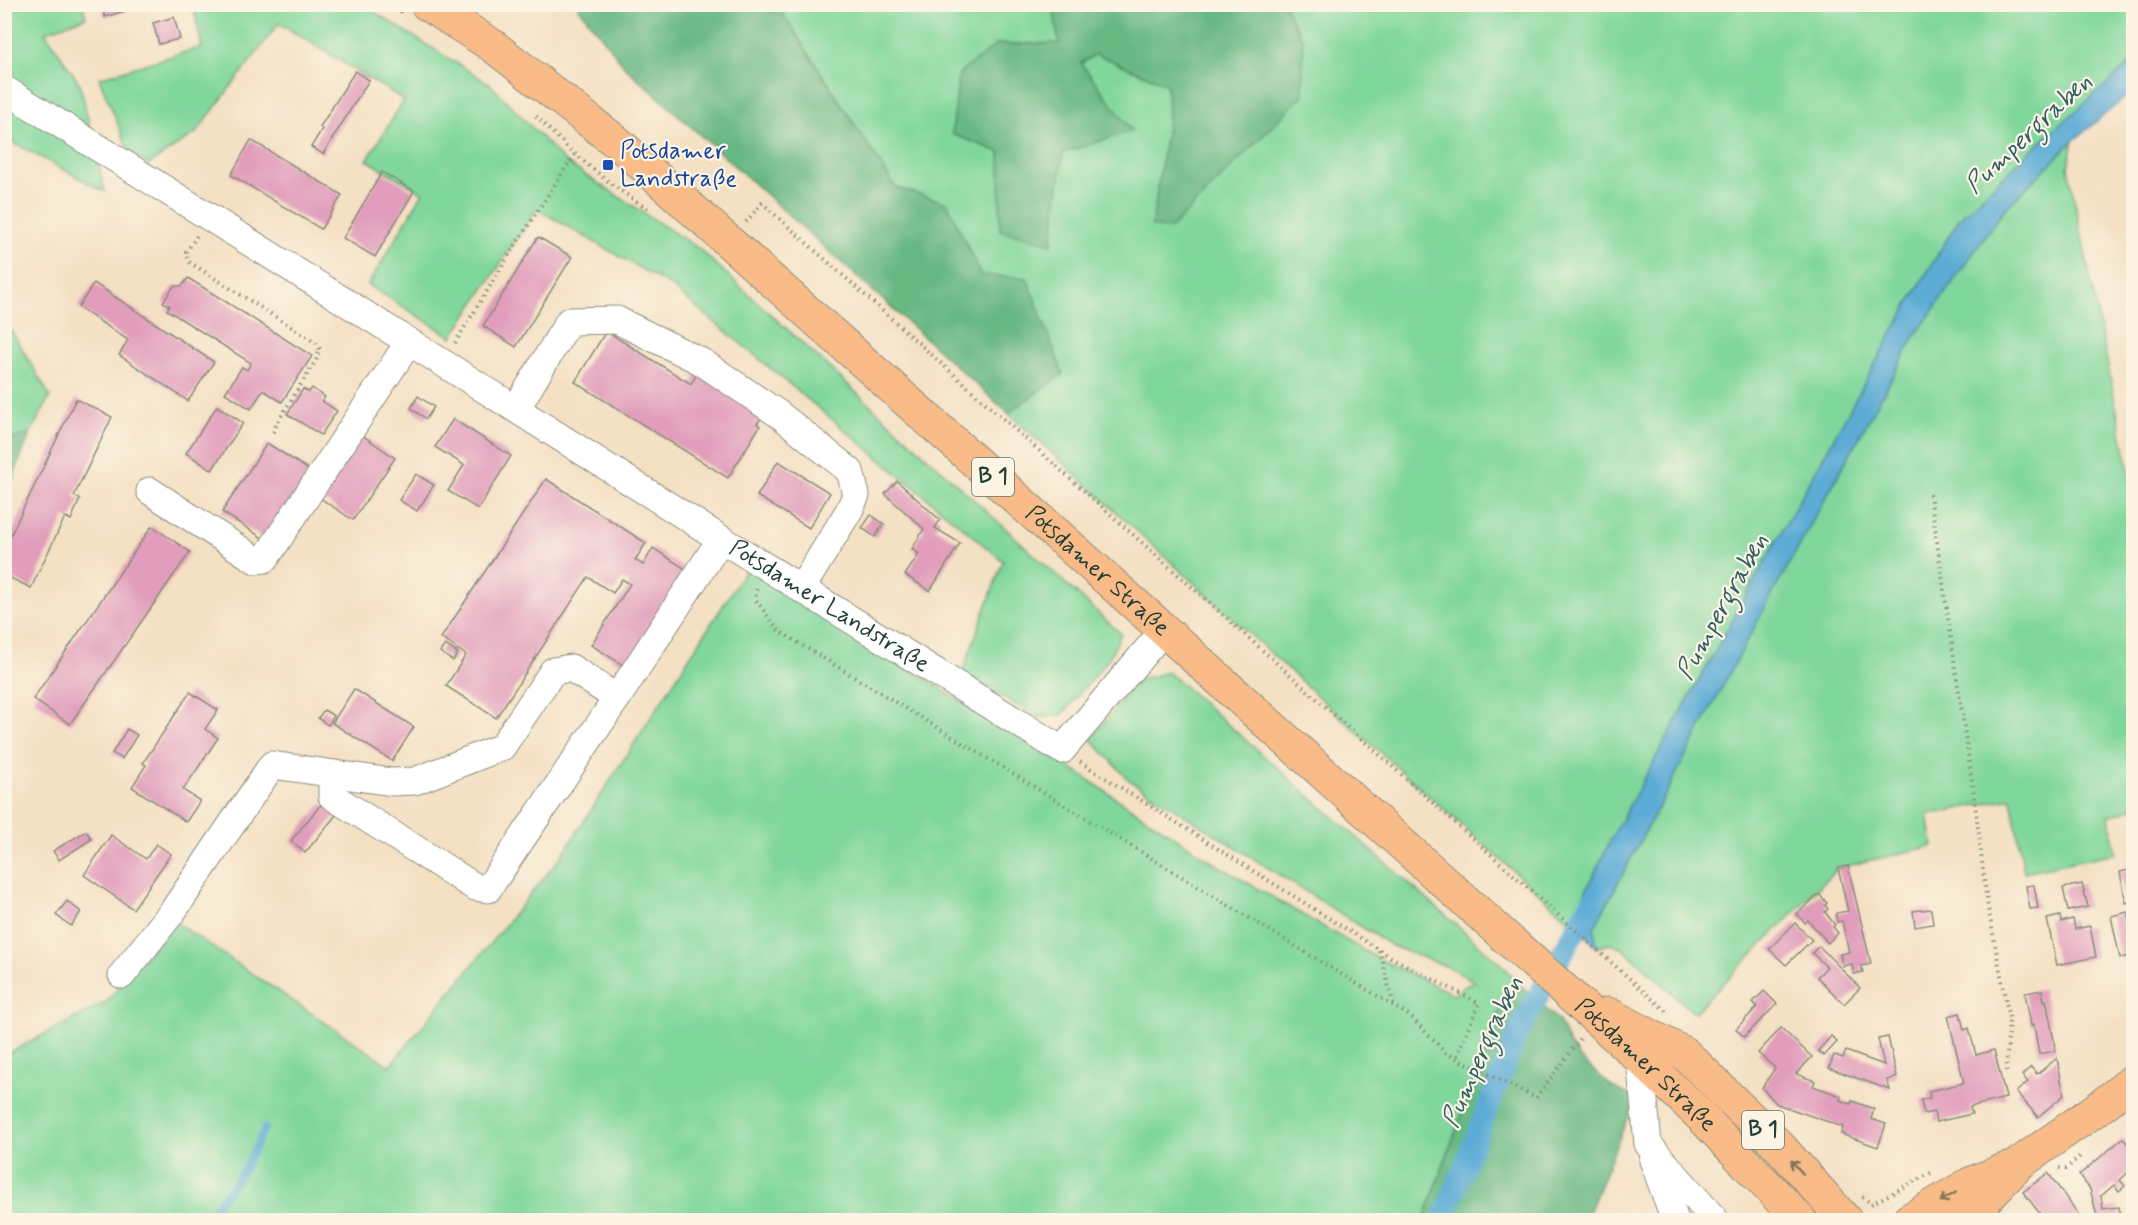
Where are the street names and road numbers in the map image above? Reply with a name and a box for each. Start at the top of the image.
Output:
road number: B 1 [972,458,1014,496]
street label: Potsdamer Straße [1019,498,1176,643]
street label: Potsdamer Landstraße [724,532,935,680]
street label: Potsdamer Straße [1568,991,1724,1139]
road number: B 1 [1742,1111,1784,1149]

